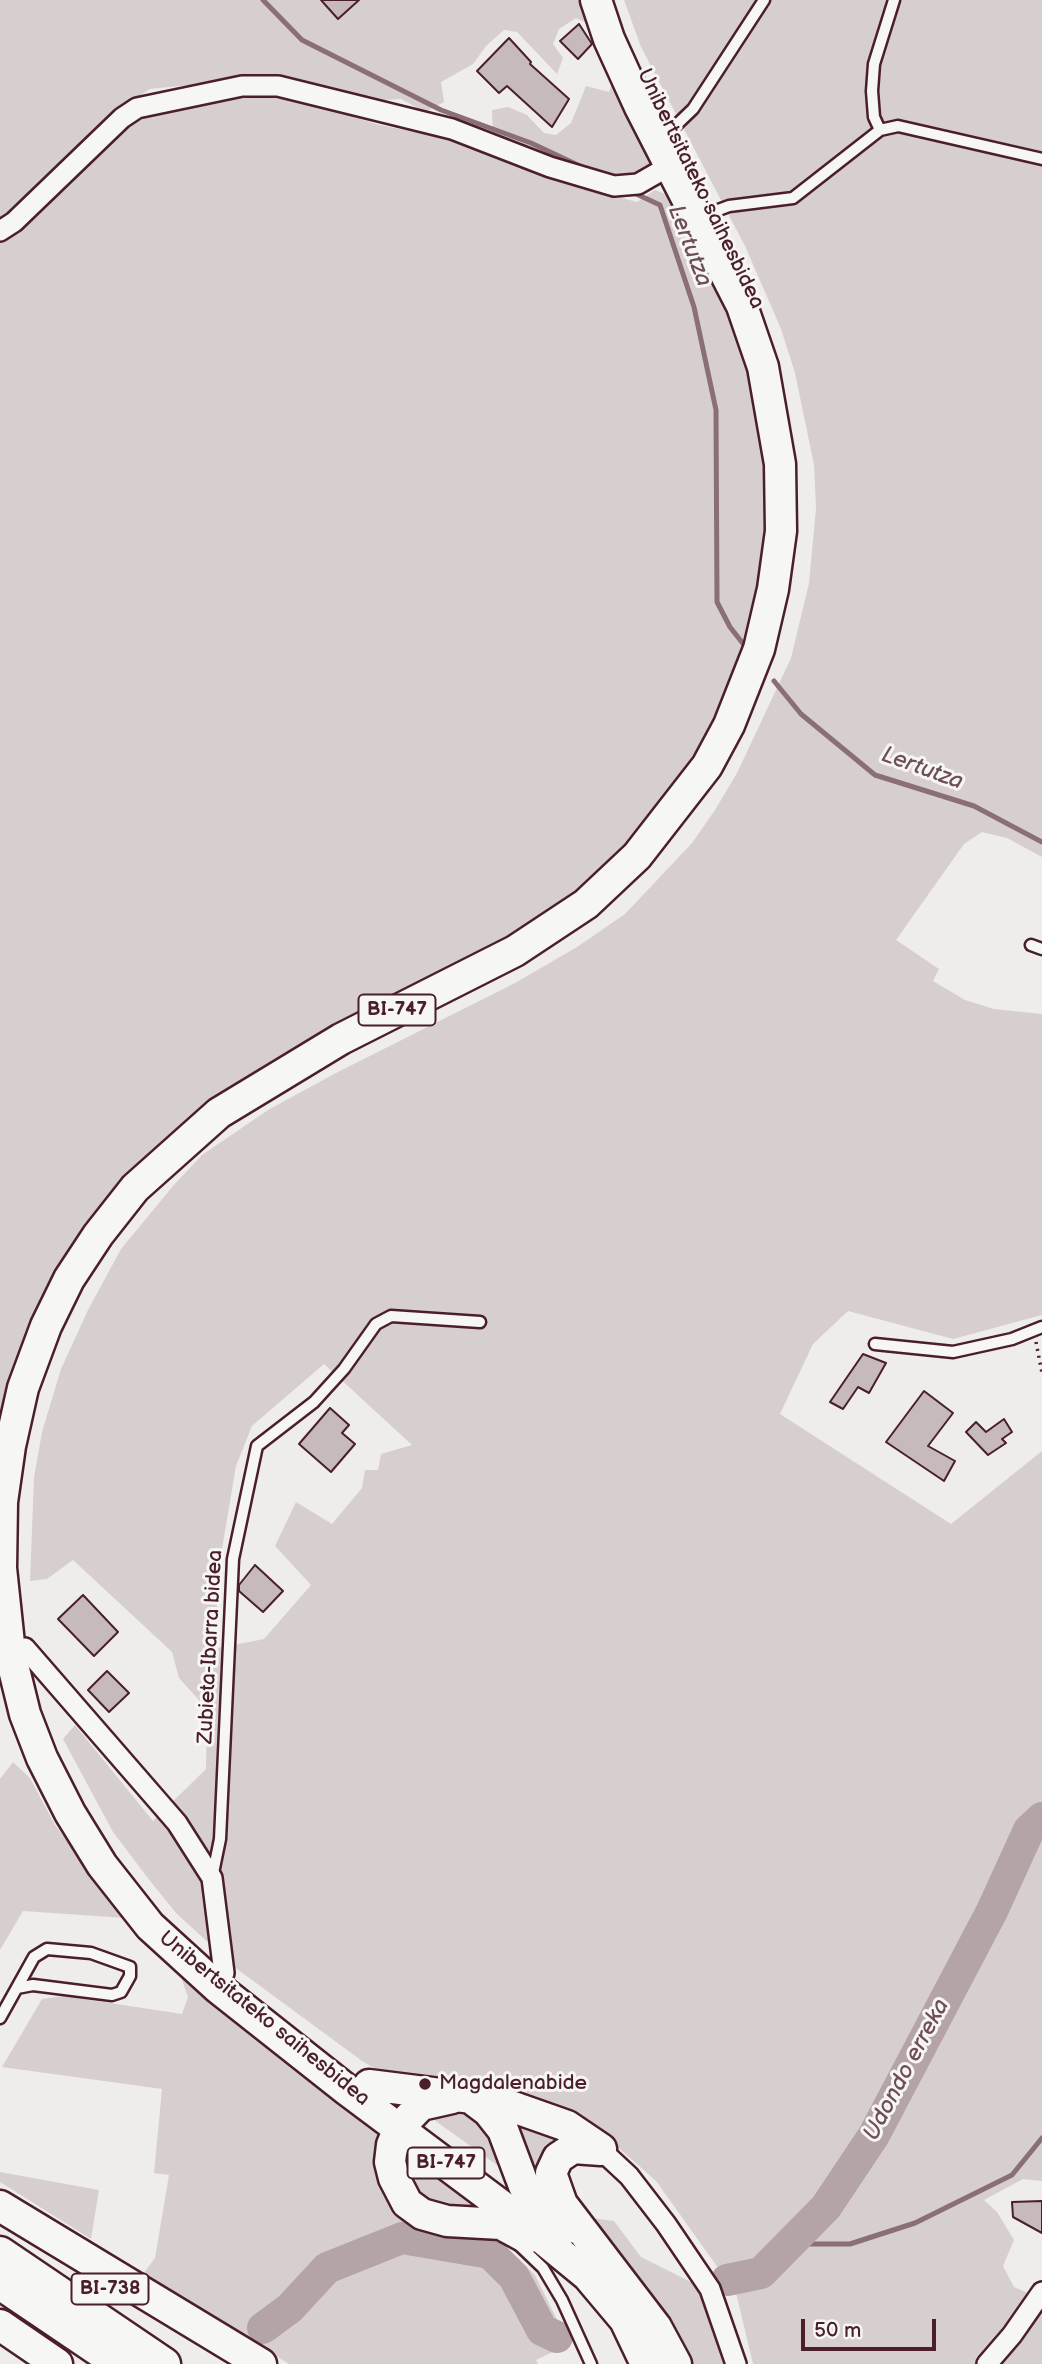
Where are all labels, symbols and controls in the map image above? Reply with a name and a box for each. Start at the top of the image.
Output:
street label: Unibertsitateko saihesbidea [631,65,769,313]
water label: Lertutza [661,201,717,291]
water label: Lertutza [877,742,967,796]
road number: BI-747 [358,994,436,1026]
street label: Zubieta-Ibarra bidea [193,1549,229,1745]
street label: Unibertsitateko saihesbidea [153,1926,375,2112]
water label: Udondo erreka [858,1994,956,2146]
place label: Magdalenabide [439,2071,587,2097]
marker: Magdalenabide [417,2076,433,2092]
road number: BI-747 [408,2148,485,2178]
road number: BI-738 [72,2274,148,2304]
scale bar [804,2304,939,2348]
text: 50 m [814,2318,861,2343]

